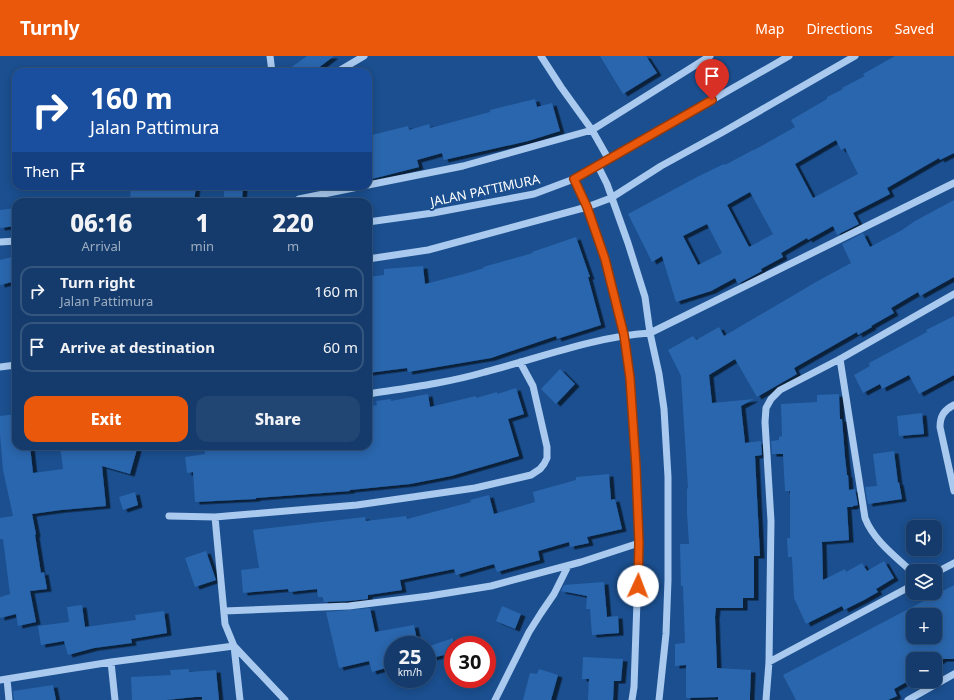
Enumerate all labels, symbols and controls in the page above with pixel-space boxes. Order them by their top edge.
text: Turnly [20,15,80,41]
text: Map [755,19,784,38]
text: Directions [806,19,873,38]
text: Saved [895,19,934,38]
pin [695,59,729,100]
icon: arrive [701,65,723,87]
text: 160 m [90,79,173,117]
icon: right [24,84,76,136]
text: Jalan Pattimura [90,115,219,139]
icon: arrive [67,160,89,182]
text: Then [24,161,59,181]
street label: JALAN PATTIMURA [427,169,542,211]
text: 06:16 [70,206,132,239]
text: 1 [195,206,209,239]
text: 220 [272,206,314,239]
text: Arrival [81,237,121,255]
text: min [191,237,214,255]
text: m [287,237,299,255]
text: Turn right [60,272,135,292]
icon: right [26,280,48,302]
text: 160 m [314,281,358,301]
text: Jalan Pattimura [60,292,153,310]
icon: arrive [26,336,48,358]
text: Arrive at destination [60,337,215,357]
text: 60 m [323,337,358,357]
button: Exit [24,396,188,442]
button: Share [196,396,360,442]
map controls [906,520,942,688]
button: sound [906,520,942,556]
button: layers [906,564,942,600]
position arrow [617,565,659,607]
button: + [906,608,942,644]
speed limit sign: 30 [444,636,496,688]
text: 25 [399,643,421,670]
button: − [906,652,942,688]
text: km/h [398,665,422,679]

